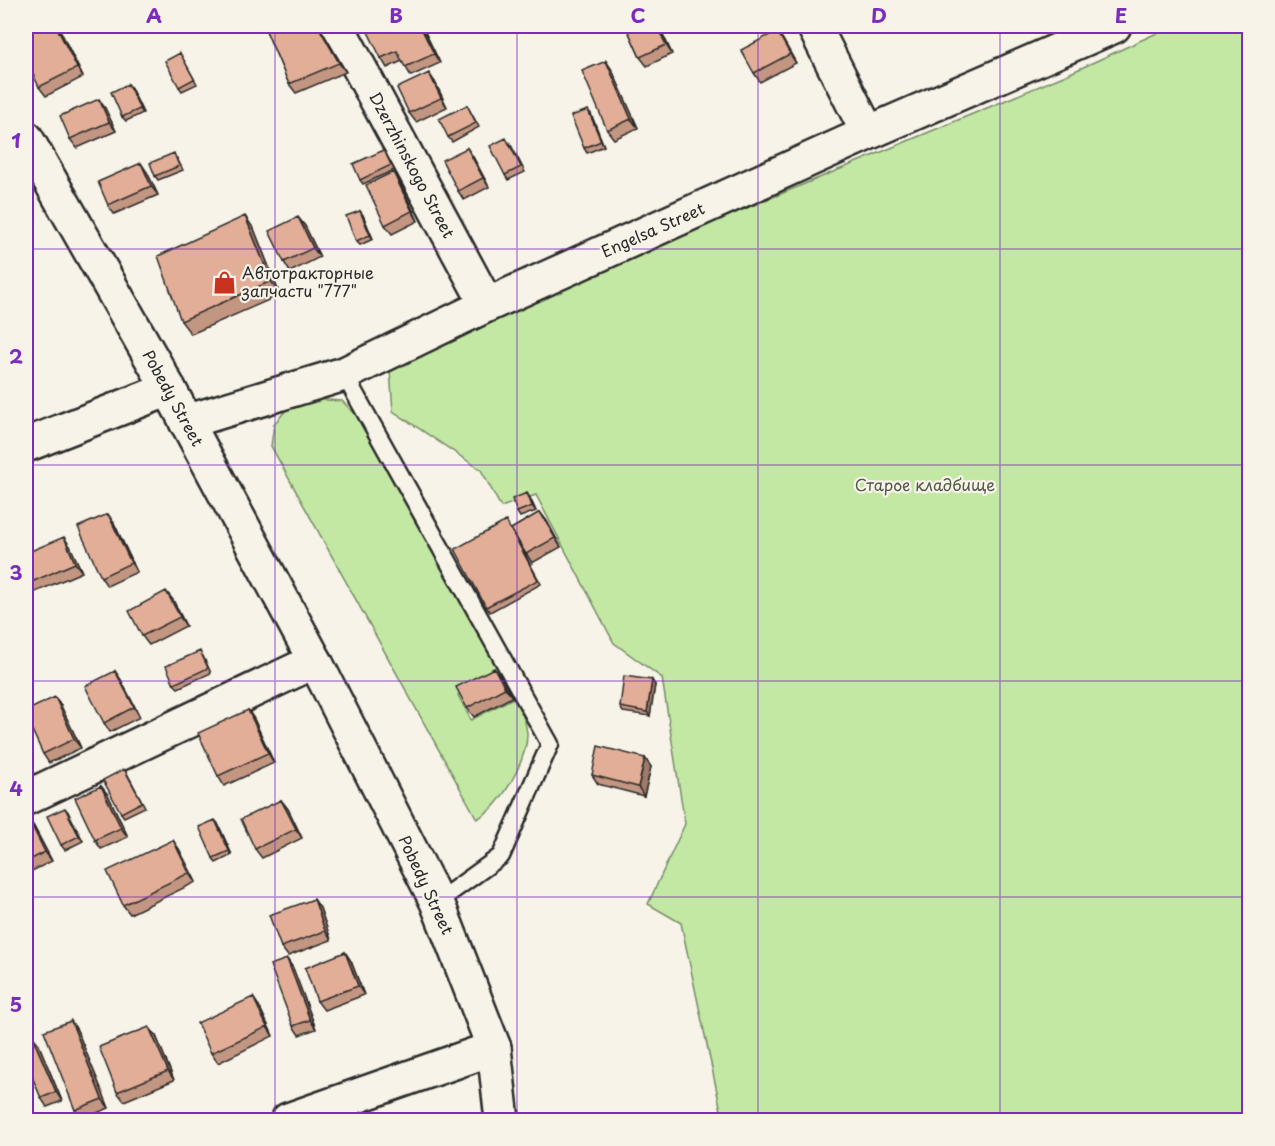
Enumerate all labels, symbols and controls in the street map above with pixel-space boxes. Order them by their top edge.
text: A [146,0,162,30]
text: B [389,0,403,30]
text: C [630,0,646,30]
text: D [871,0,887,30]
text: E [1115,0,1127,30]
street label: Dzerzhinskogo Street [364,87,462,242]
text: 1 [11,125,21,155]
street label: Engelsa Street [597,195,708,263]
place label: Автотракторные запчасти "777" [241,260,374,302]
shop icon: Автотракторные запчасти "777" [211,269,237,295]
text: 2 [9,341,23,371]
street label: Pobedy Street [137,345,210,450]
park label: Старое кладбище [855,472,995,496]
text: 3 [9,557,23,587]
text: 4 [9,773,23,803]
street label: Pobedy Street [393,831,461,938]
text: 5 [10,989,22,1019]

